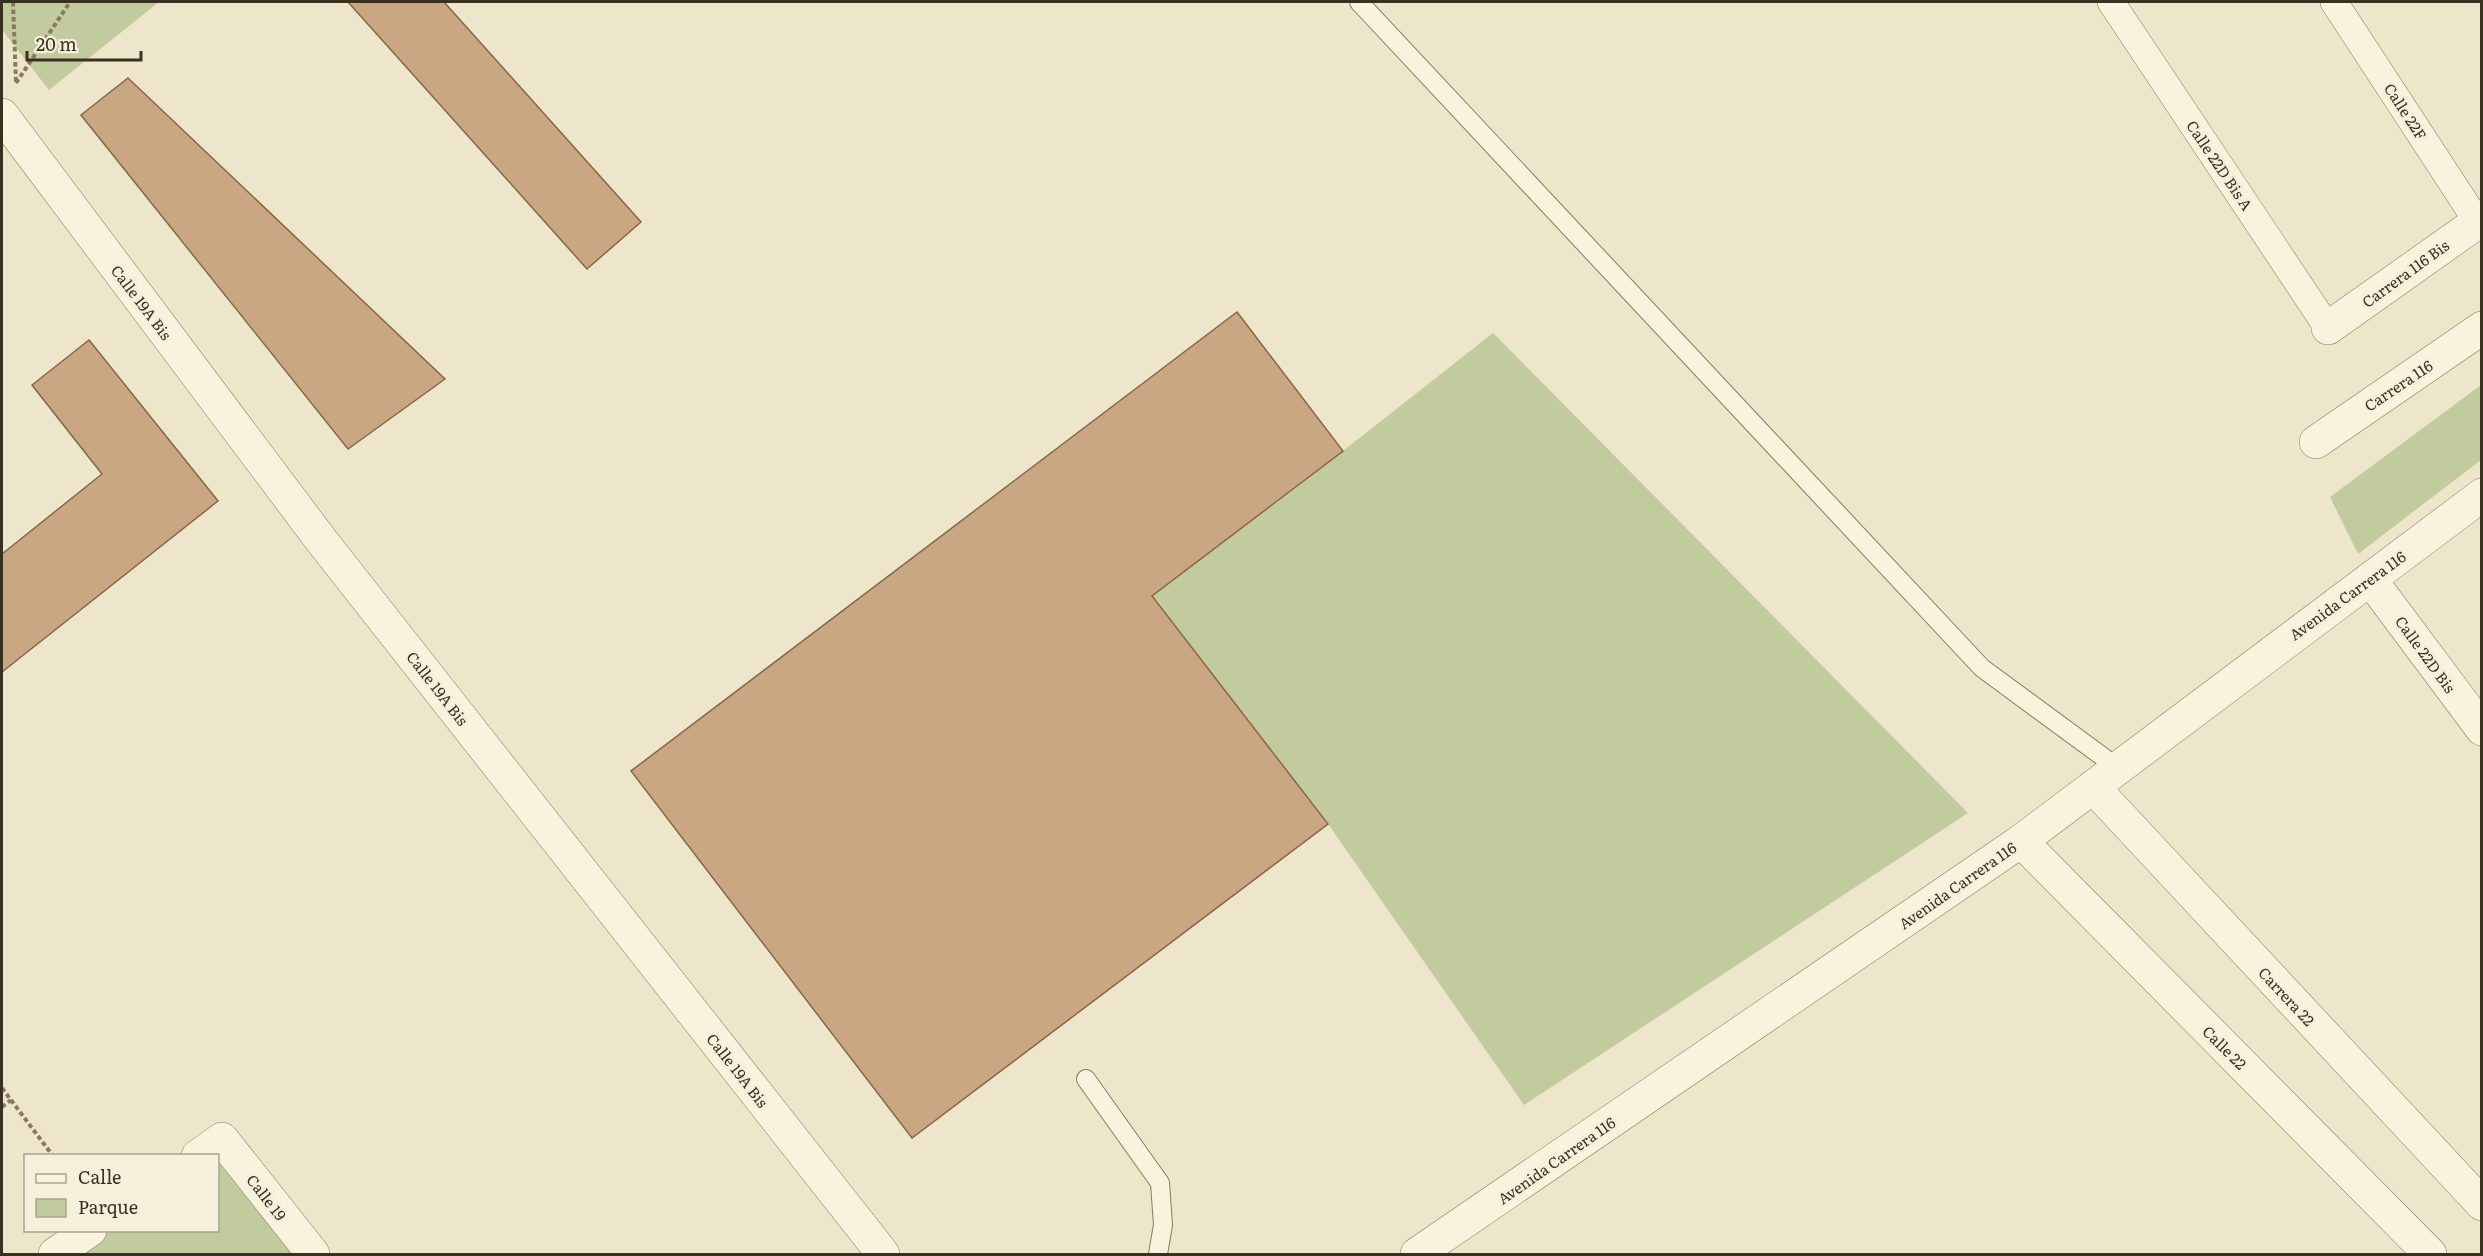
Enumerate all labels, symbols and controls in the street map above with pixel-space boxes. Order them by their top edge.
scale bar [27,24,141,62]
text: 20 m [36,30,77,57]
street label: Calle 22F [2379,78,2433,144]
street label: Calle 22D Bis A [2181,115,2259,215]
street label: Carrera 116 Bis [2357,233,2454,313]
street label: Calle 19A Bis [106,260,178,345]
street label: Carrera 116 [2359,354,2437,416]
street label: Avenida Carrera 116 [2284,545,2410,645]
street label: Calle 22D Bis [2390,611,2462,698]
street label: Calle 19A Bis [402,646,475,730]
street label: Avenida Carrera 116 [1893,836,2021,934]
street label: Carrera 22 [2254,961,2321,1031]
street label: Calle 22 [2198,1020,2253,1075]
street label: Calle 19A Bis [702,1028,775,1112]
street label: Avenida Carrera 116 [1492,1111,1620,1209]
legend [24,1154,219,1232]
text: Calle [78,1163,121,1190]
street label: Calle 19 [242,1169,292,1225]
text: Parque [78,1193,138,1220]

